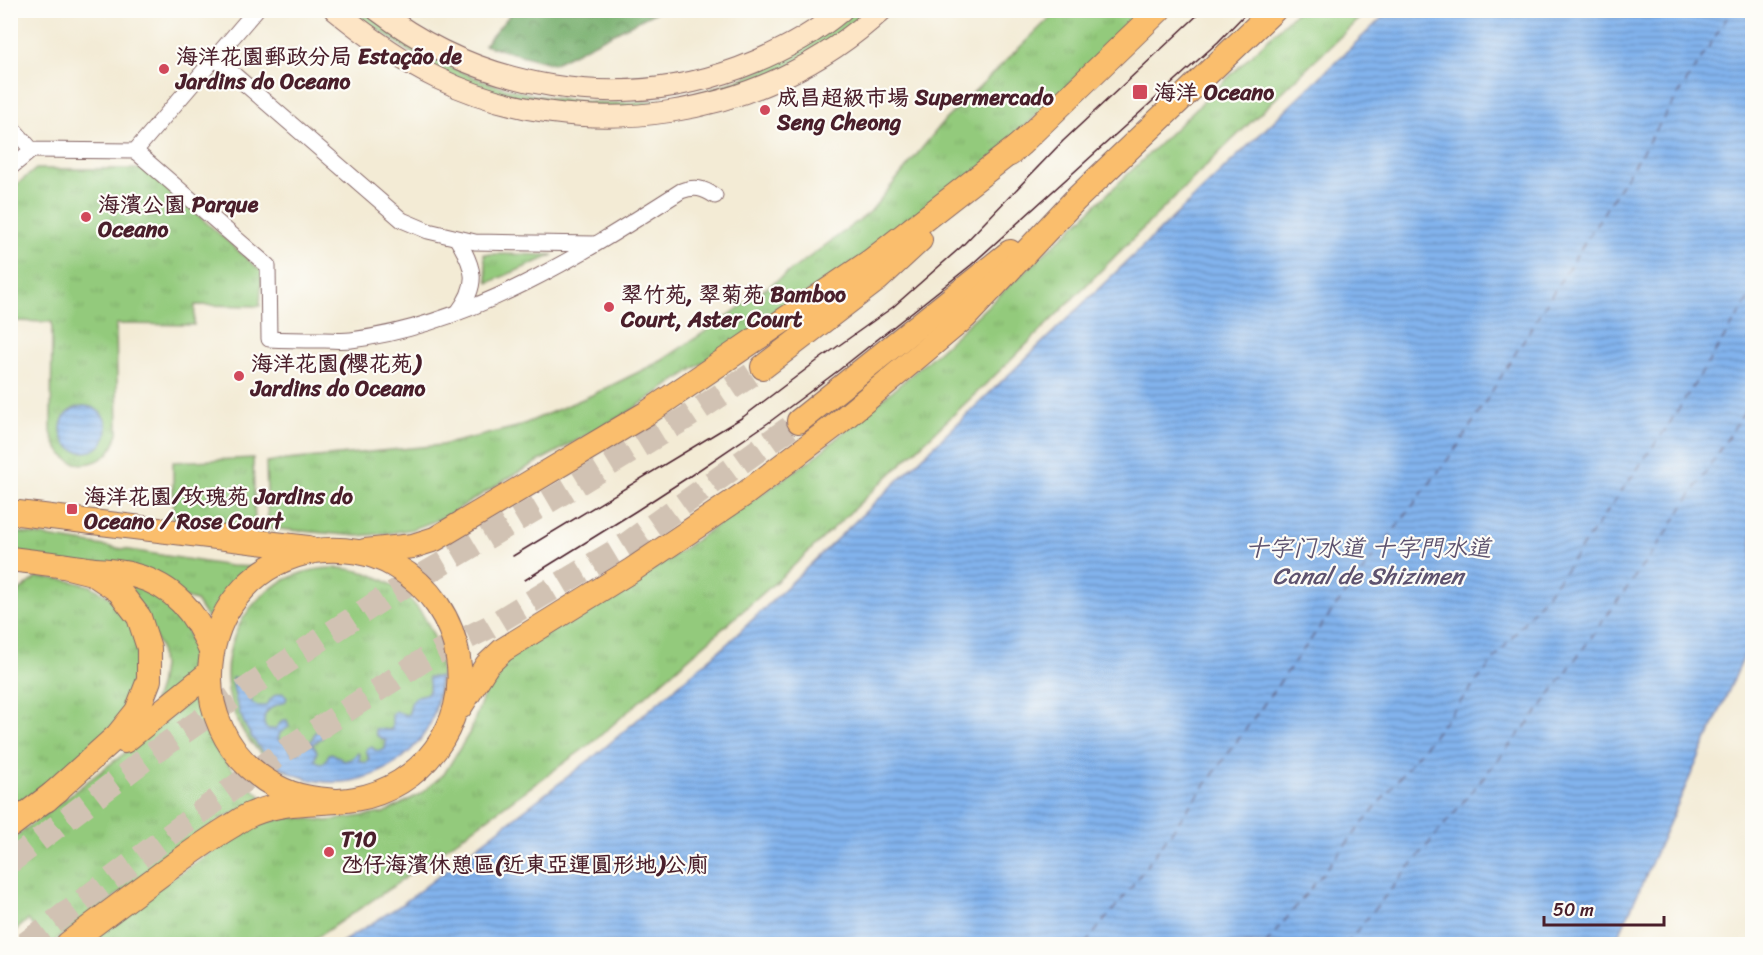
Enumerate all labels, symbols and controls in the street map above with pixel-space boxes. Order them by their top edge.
place label: 海洋花園郵政分局 Estação de Jardins do Oceano [174,37,462,101]
marker: 海洋花園郵政分局 Estação de Jardins do Oceano [157,62,171,76]
place label: 海洋 Oceano [1154,73,1274,112]
place label: 成昌超級市場 Supermercado Seng Cheong [776,78,1054,142]
marker: 海洋 Oceano [1131,83,1149,101]
marker: 成昌超級市場 Supermercado Seng Cheong [758,103,772,117]
place label: 海濱公園 Parque Oceano [98,185,259,249]
marker: 海濱公園 Parque Oceano [79,210,93,224]
place label: 翠竹苑, 翠菊苑 Bamboo Court, Aster Court [620,275,846,339]
marker: 翠竹苑, 翠菊苑 Bamboo Court, Aster Court [602,300,616,314]
place label: 海洋花園(櫻花苑) Jardins do Oceano [249,344,425,408]
marker: 海洋花園(櫻花苑) Jardins do Oceano [232,369,246,383]
place label: 海洋花園/玫瑰苑 Jardins do Oceano / Rose Court [84,477,353,541]
marker: 海洋花園/玫瑰苑 Jardins do Oceano / Rose Court [65,502,79,516]
water label: 十字门水道 十字門水道 Canal de Shizimen [1245,527,1493,597]
place label: T10 氹仔海濱休憩區(近東亞運圓形地)公廁 [341,820,709,884]
marker: T10 氹仔海濱休憩區(近東亞運圓形地)公廁 [322,845,336,859]
scale bar [1544,889,1664,927]
text: 50 m [1553,894,1594,926]

